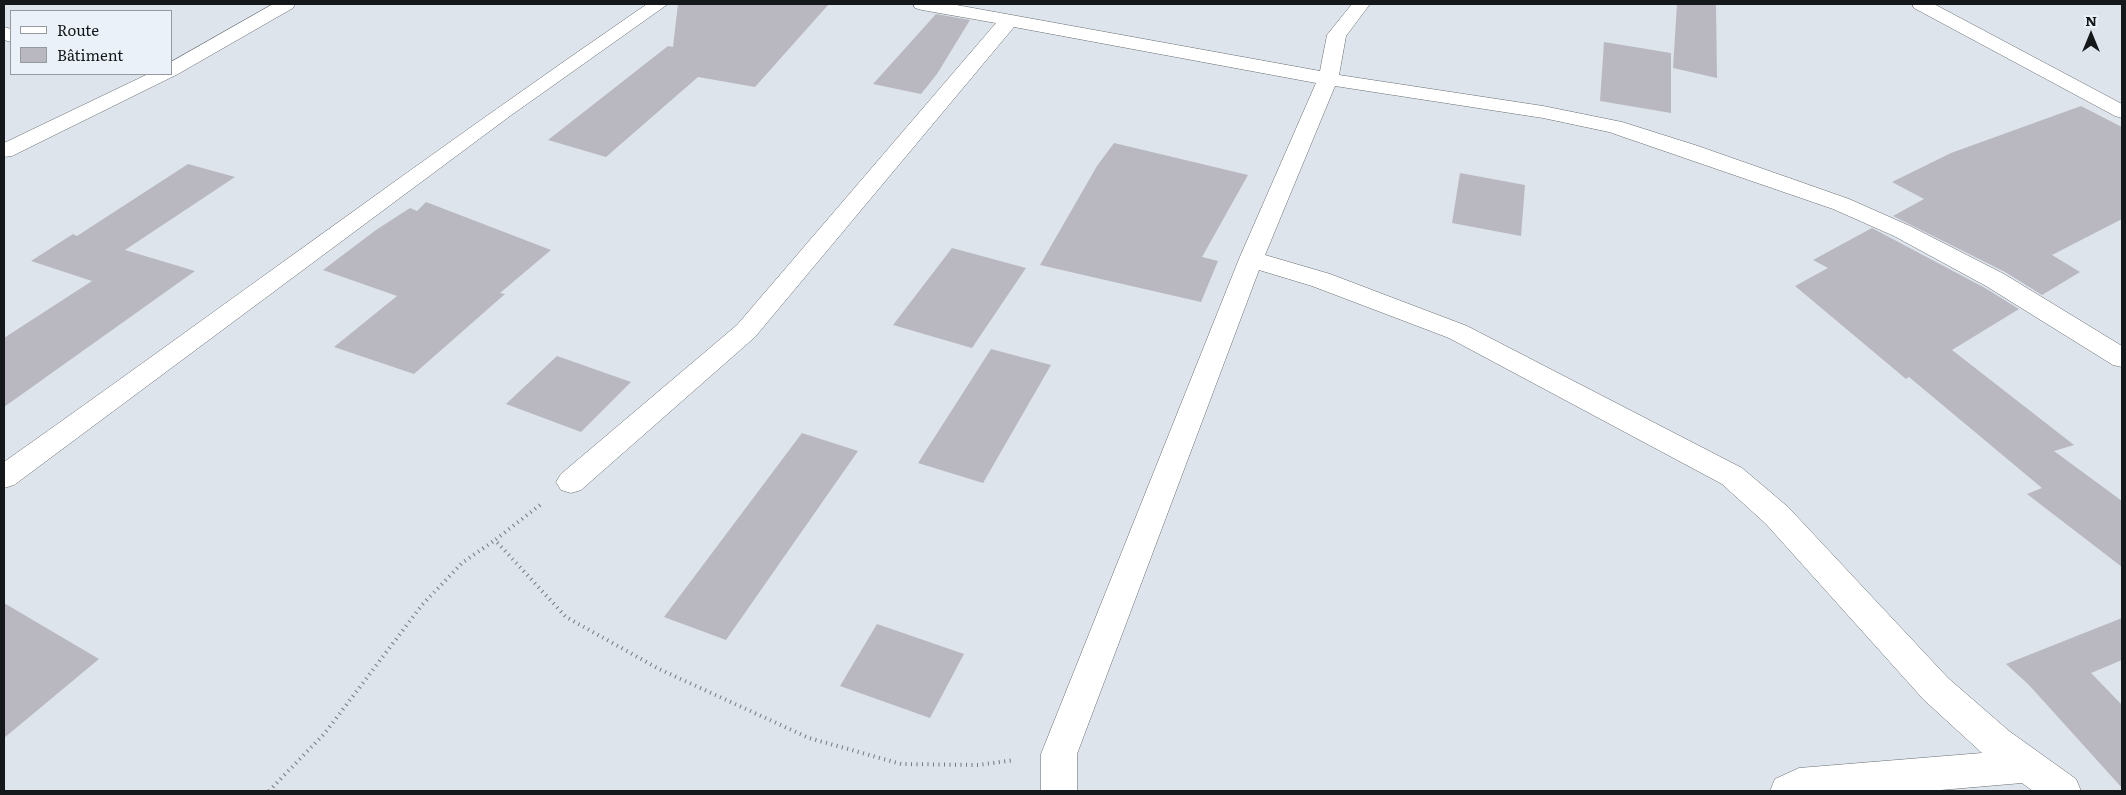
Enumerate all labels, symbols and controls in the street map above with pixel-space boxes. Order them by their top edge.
legend [10,10,172,75]
north arrow [2066,10,2116,60]
text: N [2085,10,2097,30]
text: Route [57,18,99,41]
text: Bâtiment [57,43,123,66]

